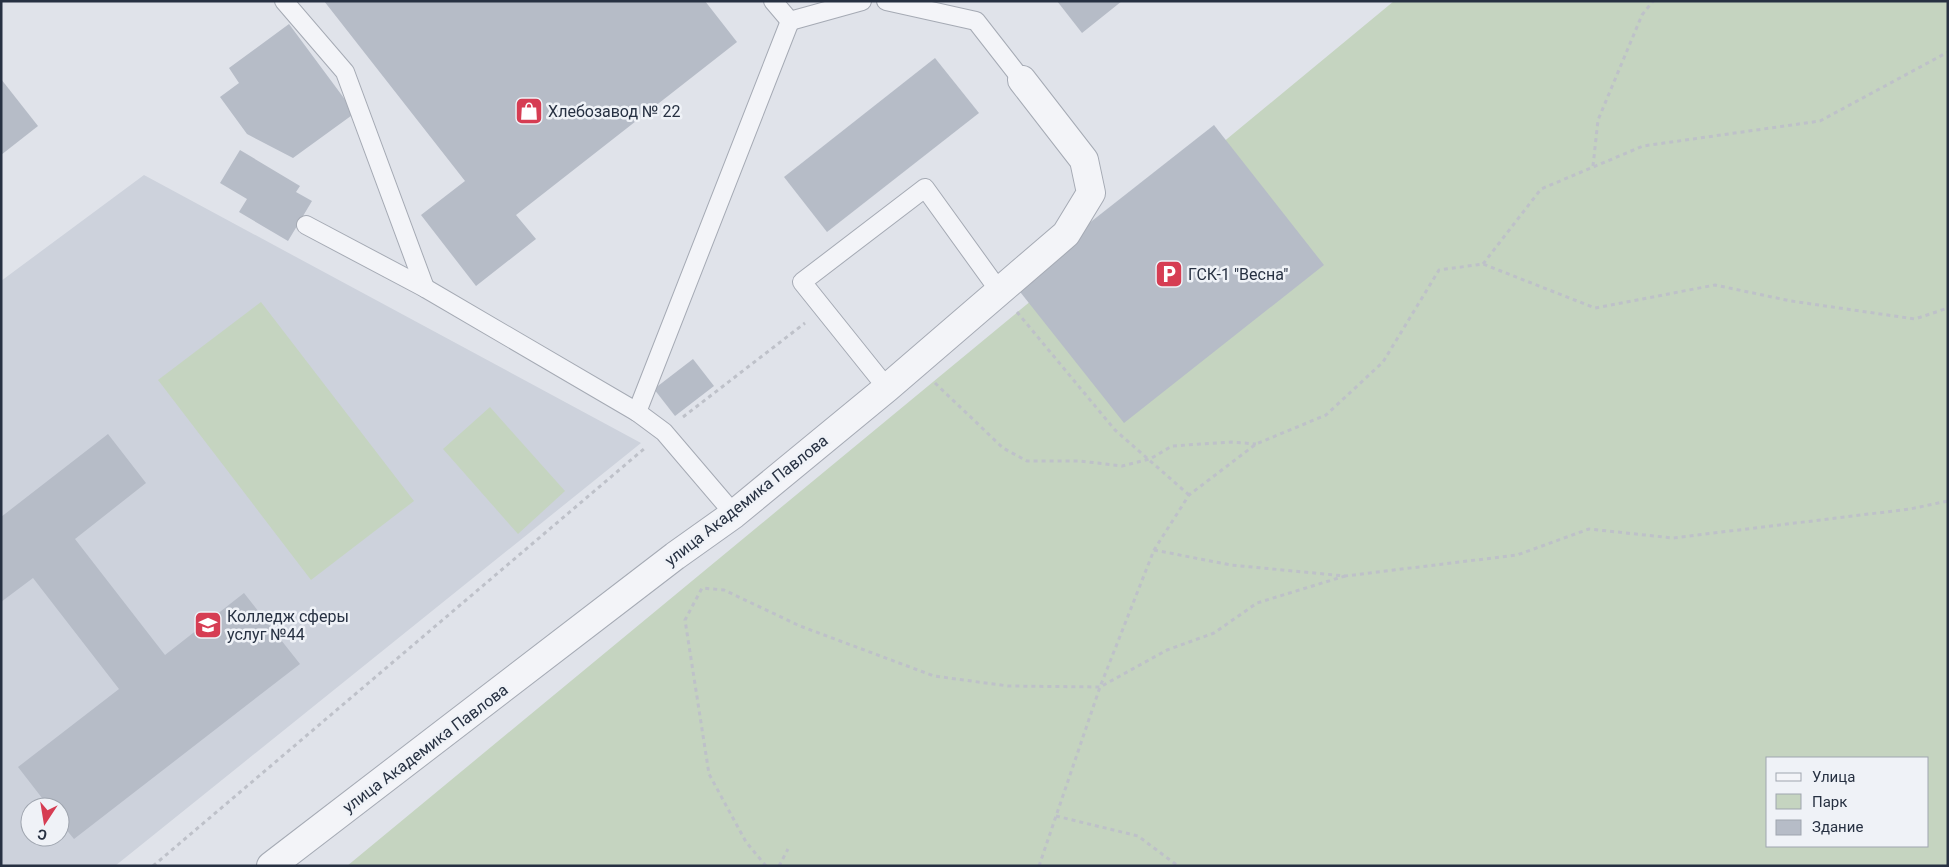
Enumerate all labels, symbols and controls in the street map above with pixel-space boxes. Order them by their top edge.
shop icon: Хлебозавод № 22 [514,96,544,126]
place label: Хлебозавод № 22 [548,102,680,121]
parking icon: ГСК-1 "Весна" [1154,259,1184,289]
place label: ГСК-1 "Весна" [1188,265,1288,284]
street label: улица Академика Павлова [661,431,832,570]
place label: Колледж сферы услуг №44 [227,607,349,644]
school or university icon: Колледж сферы услуг №44 [193,610,223,640]
street label: улица Академика Павлова [339,680,512,817]
legend [1766,757,1929,847]
text: Улица [1812,768,1855,786]
text: Парк [1812,793,1847,811]
north arrow [20,797,70,847]
text: Здание [1812,818,1863,836]
text: С [36,826,48,843]

